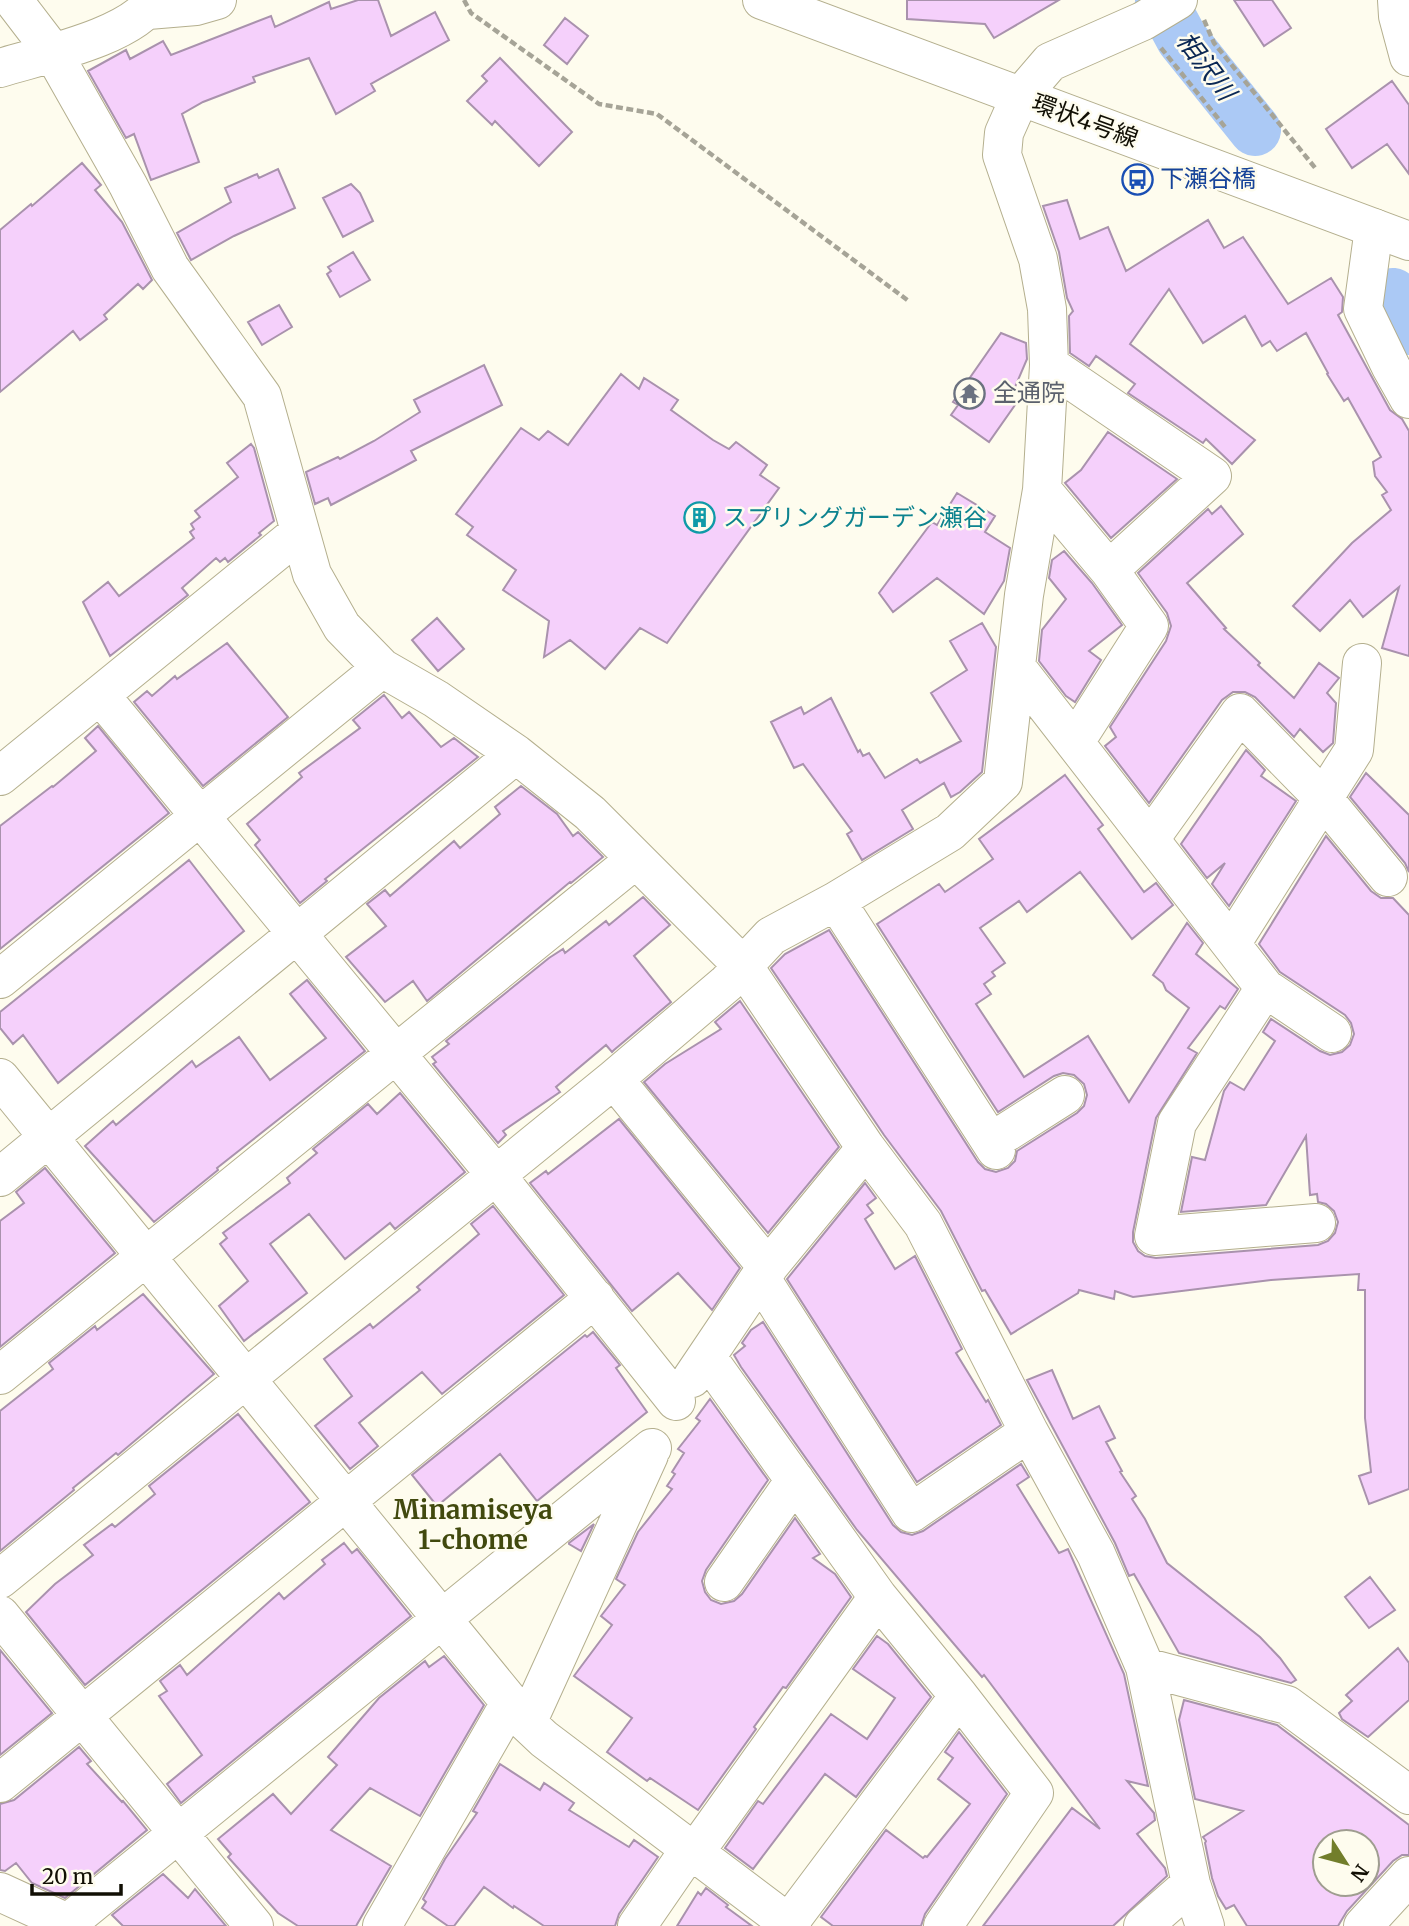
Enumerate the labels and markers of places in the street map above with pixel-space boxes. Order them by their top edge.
bus stop icon: 下瀬谷橋 [1120,162,1154,196]
place label: 下瀬谷橋 [1160,163,1256,194]
temple icon: 全通院 [953,376,987,410]
place label: 全通院 [993,377,1065,408]
building icon: スプリングガーデン瀬谷 [683,501,717,535]
place label: スプリングガーデン瀬谷 [723,502,987,533]

